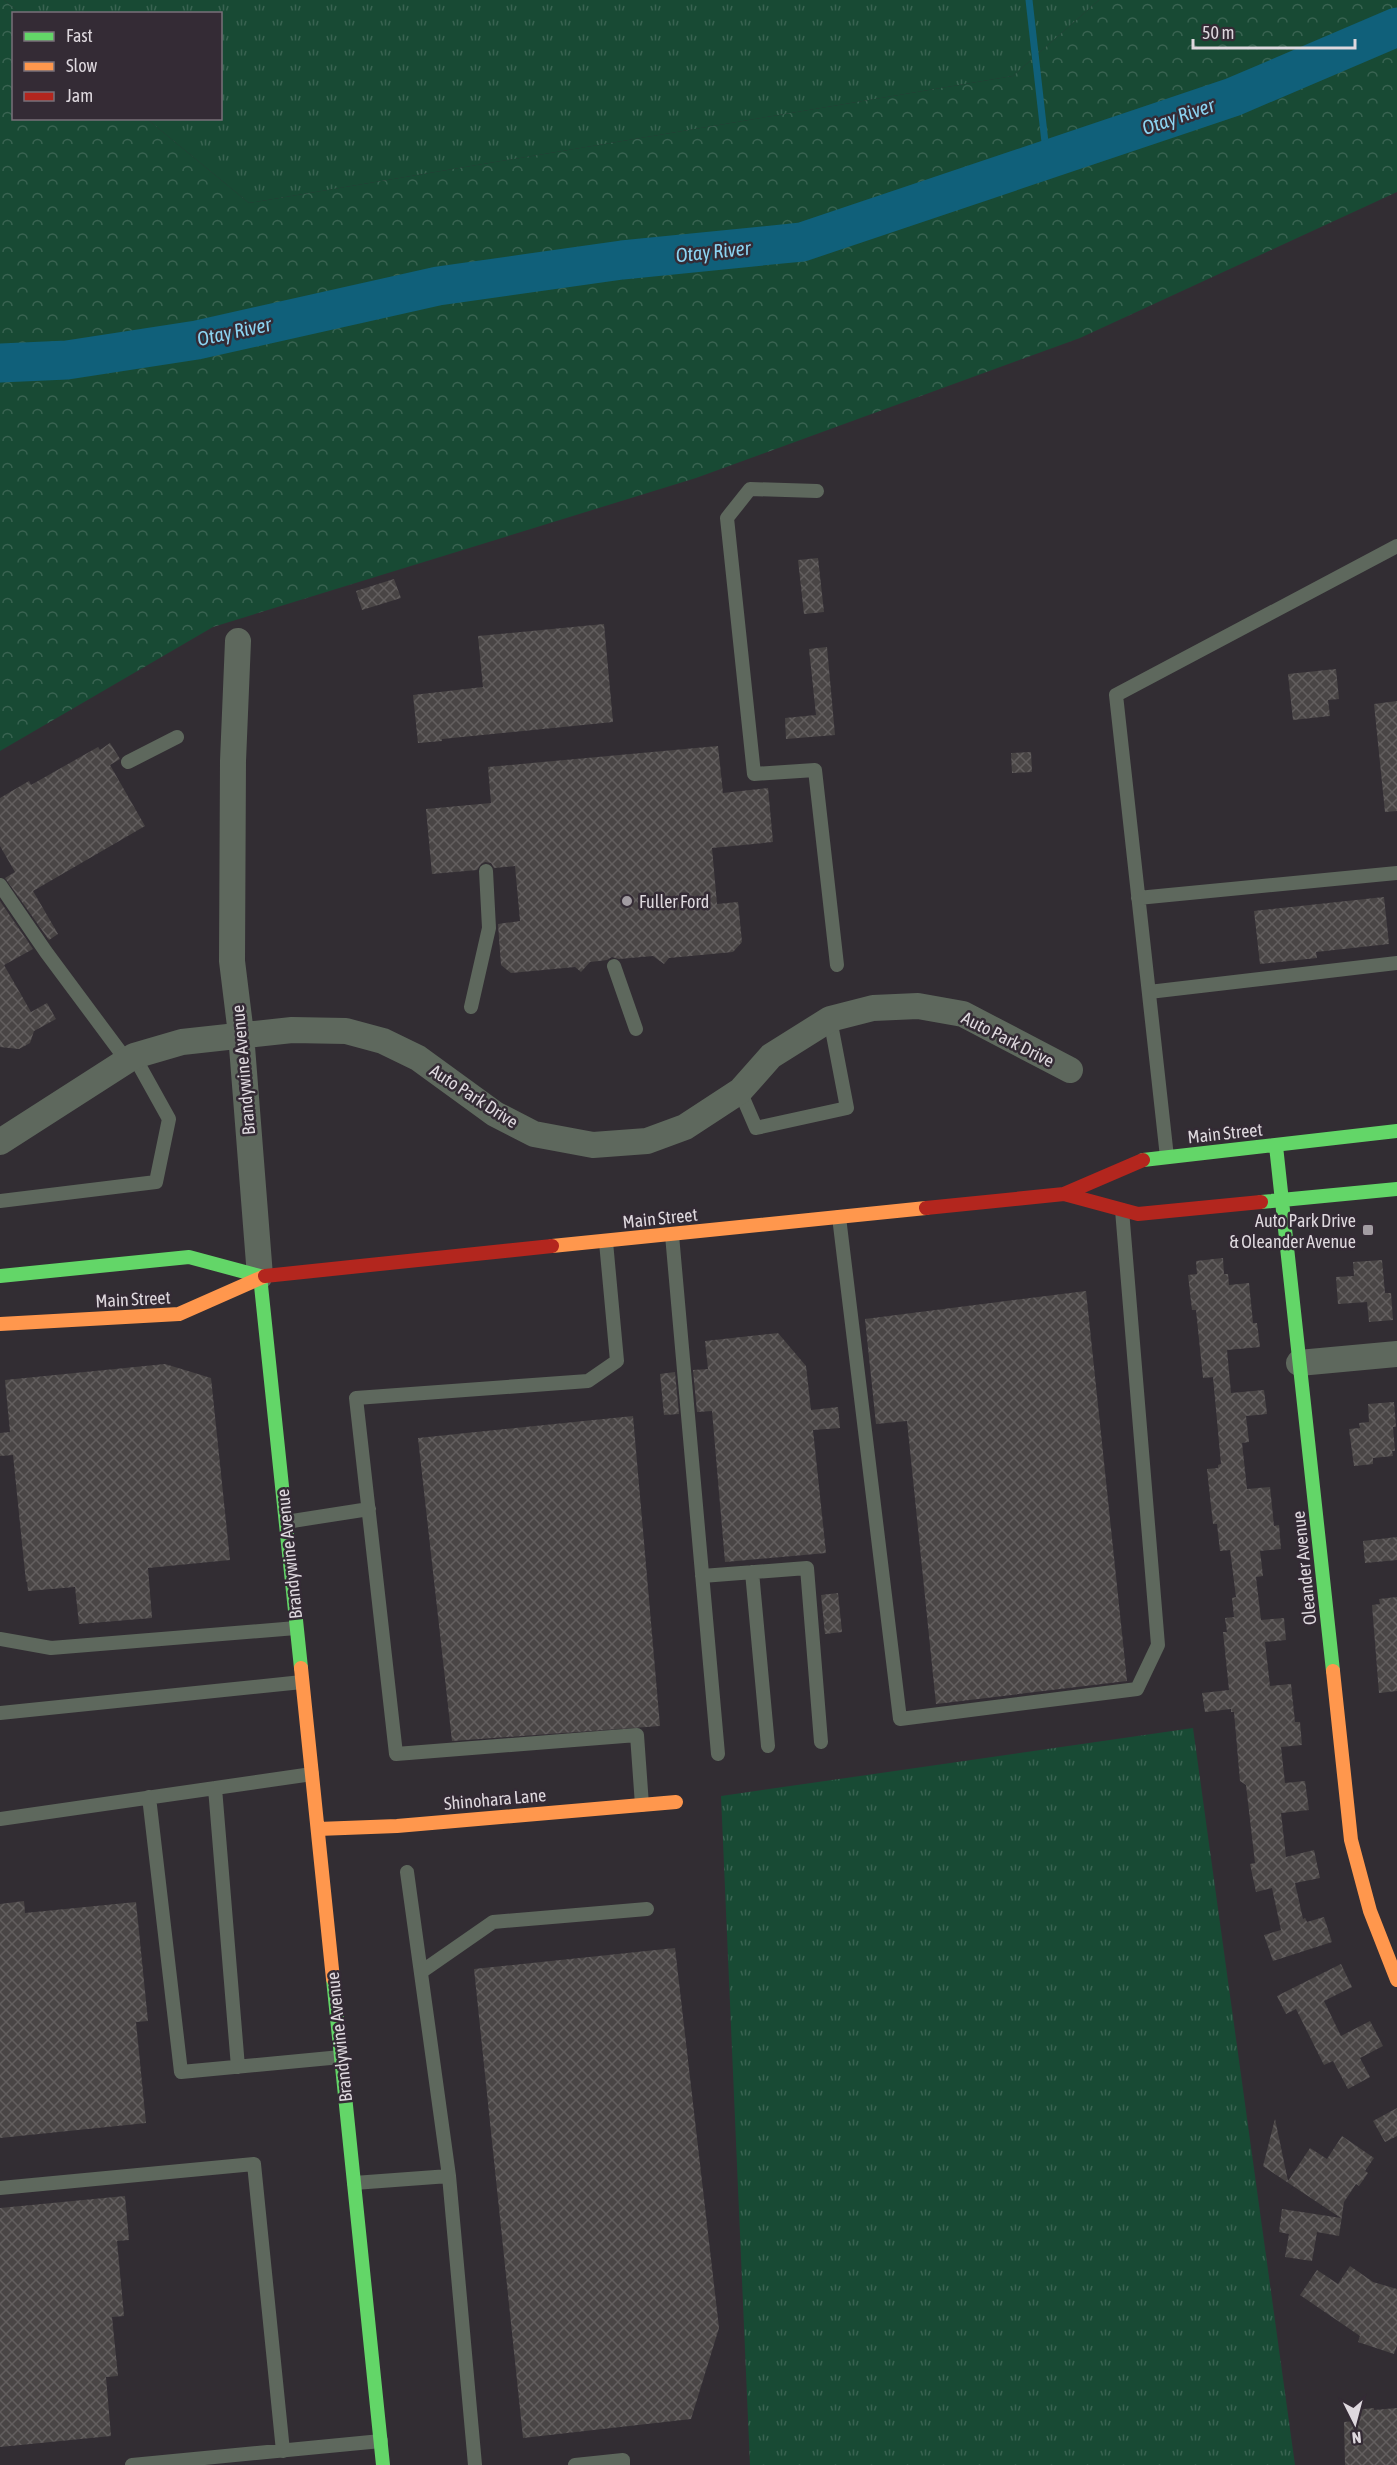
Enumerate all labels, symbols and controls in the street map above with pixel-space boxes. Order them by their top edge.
legend [12,12,222,120]
scale bar [1193,12,1355,50]
text: 50 m [1202,22,1234,43]
text: Fast [66,25,93,46]
text: Slow [66,55,97,76]
text: Jam [66,85,93,106]
water label: Otay River [1139,93,1218,139]
water label: Otay River [674,236,753,266]
water label: Otay River [195,312,274,350]
place label: Fuller Ford [639,891,709,912]
marker: Fuller Ford [620,894,634,908]
street label: Brandywine Avenue [227,1004,259,1136]
street label: Auto Park Drive [958,1007,1058,1071]
street label: Auto Park Drive [426,1060,522,1132]
street label: Main Street [1186,1119,1264,1147]
street label: Main Street [621,1204,699,1232]
place label: Auto Park Drive & Oleander Avenue [1229,1210,1356,1252]
marker: Auto Park Drive & Oleander Avenue [1361,1223,1375,1237]
street label: Main Street [95,1287,171,1311]
street label: Brandywine Avenue [272,1488,306,1620]
street label: Oleander Avenue [1288,1510,1320,1626]
street label: Shinohara Lane [443,1784,547,1814]
street label: Brandywine Avenue [322,1971,356,2103]
north arrow [1325,2393,1385,2453]
text: N [1351,2428,1362,2447]

